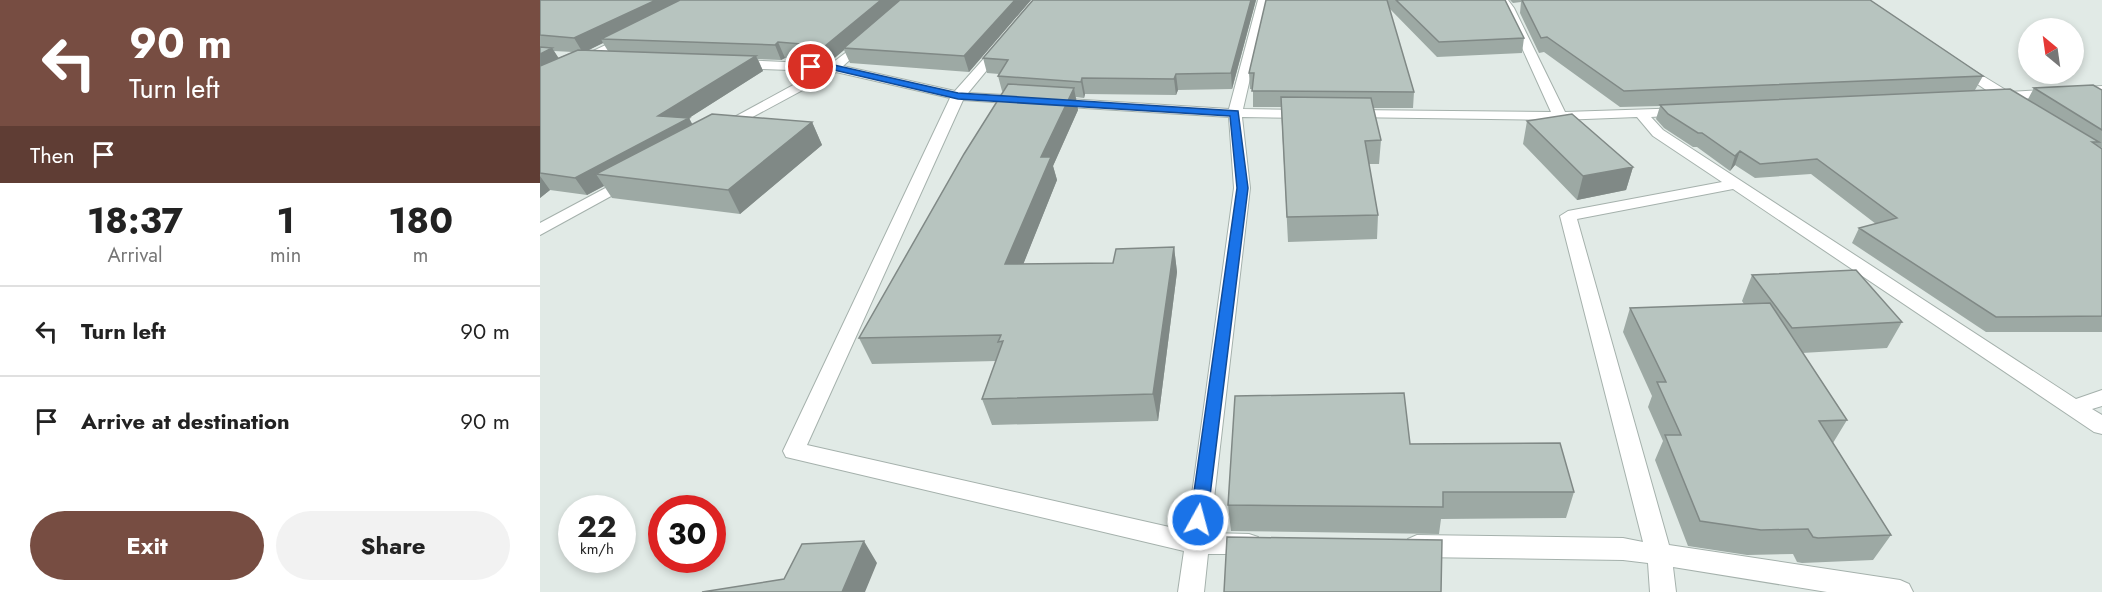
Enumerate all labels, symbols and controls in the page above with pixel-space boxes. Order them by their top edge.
text: 90 m [129,13,232,74]
north arrow [2018,18,2084,84]
map controls [2018,18,2084,84]
icon: left [30,24,108,102]
pin [785,41,836,92]
icon: arrive [794,50,827,83]
text: Turn left [129,69,219,108]
icon: arrive [87,138,120,171]
text: Then [30,139,75,171]
text: 18:37 [87,194,183,246]
text: 1 [276,194,295,246]
text: 180 [388,194,453,246]
text: Arrival [107,241,163,270]
text: min [270,241,301,270]
text: m [413,241,428,270]
icon: left [30,315,63,348]
text: Turn left [81,315,166,347]
text: 90 m [460,315,510,347]
icon: arrive [30,405,63,438]
text: Arrive at destination [81,405,290,437]
text: 90 m [460,405,510,437]
position arrow [1166,488,1230,552]
speed limit sign: 30 [648,495,726,573]
text: 22 [577,505,617,548]
button: Exit [30,511,264,580]
button: Share [276,511,510,580]
text: km/h [580,538,614,560]

